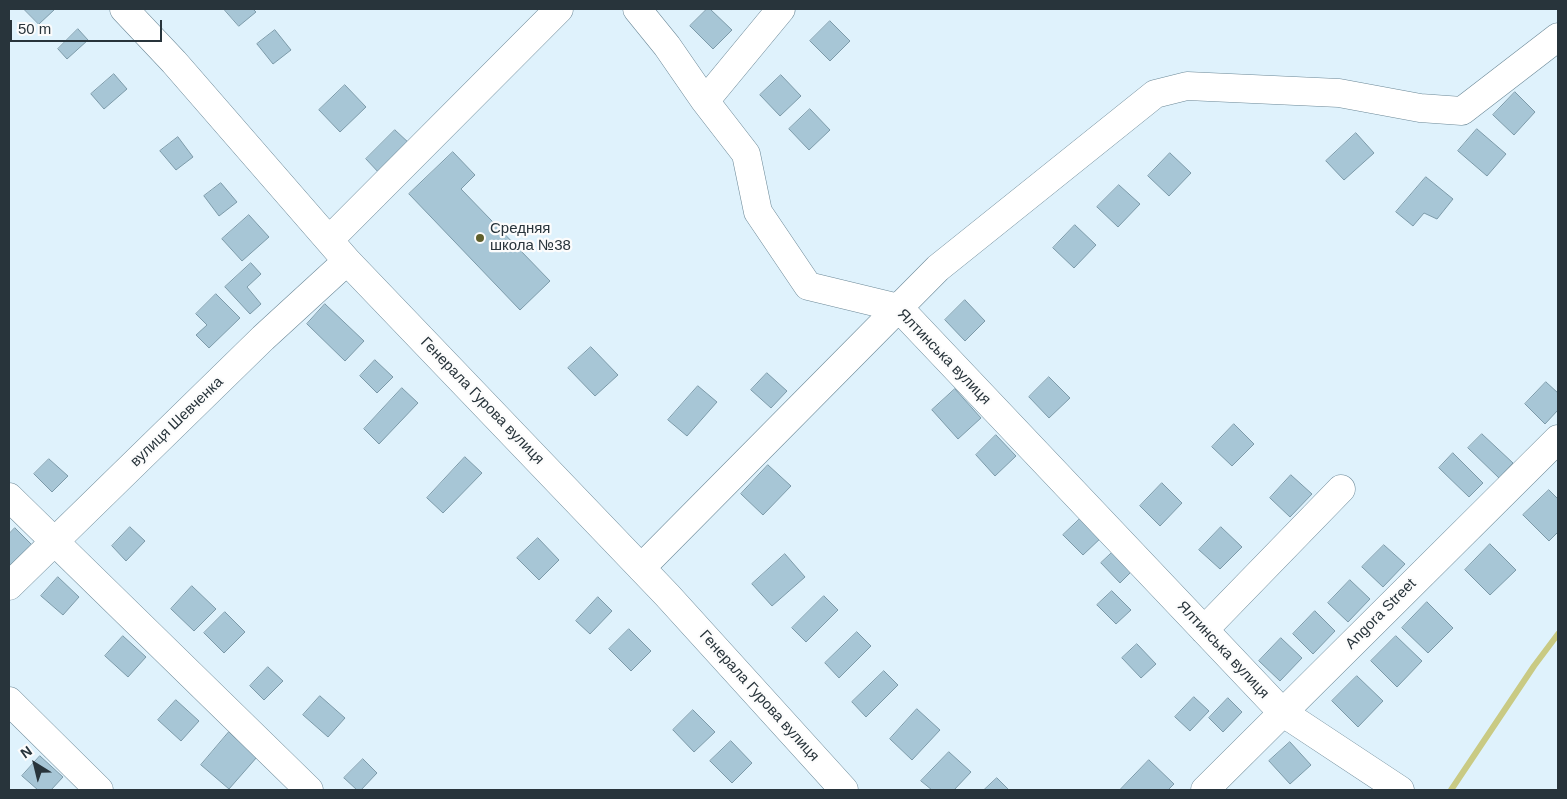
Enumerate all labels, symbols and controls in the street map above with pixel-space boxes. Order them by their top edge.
scale bar [12,10,165,42]
text: 50 m [18,20,51,37]
place label: Средняя школа №38 [490,220,571,255]
marker: Средняя школа №38 [474,232,486,244]
street label: Ялтинська вулиця [894,305,994,409]
street label: Генерала Гурова вулиця [416,334,548,468]
street label: вулиця Шевченка [127,373,227,471]
street label: Angora Street [1342,575,1420,653]
street label: Ялтинська вулиця [1173,598,1273,702]
street label: Генерала Гурова вулиця [695,627,823,765]
north arrow [10,739,60,789]
text: N [17,742,35,761]

